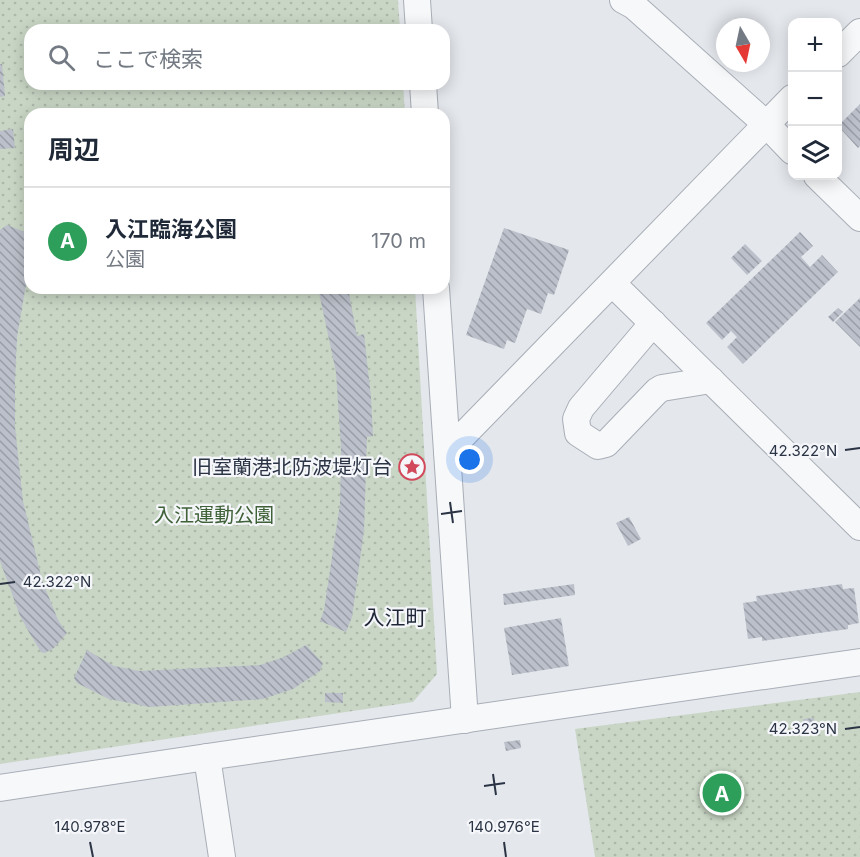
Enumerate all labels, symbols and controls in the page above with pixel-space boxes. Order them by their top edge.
north arrow [716,18,770,72]
map controls [788,18,842,180]
button: + [788,18,842,72]
search box [24,24,450,90]
icon: search [45,41,78,74]
text: ここで検索 [93,46,203,72]
button: − [788,72,842,126]
button: layers [788,126,842,180]
text: 周辺 [48,134,100,165]
text: 入江臨海公園 [105,216,237,242]
text: A [60,229,75,253]
text: 170 m [371,229,426,253]
text: 公園 [105,247,145,271]
text: 42.322°N [769,441,837,460]
your location [455,445,484,474]
place icon: 旧室蘭港北防波堤灯台 [397,452,427,482]
place label: 旧室蘭港北防波堤灯台 [192,455,392,479]
park label: 入江運動公園 [154,503,274,527]
text: 42.322°N [23,572,91,591]
district label: 入江町 [364,605,427,630]
text: 42.323°N [769,719,837,738]
pin: A [702,770,742,816]
text: 140.978°E [54,817,126,836]
text: 140.976°E [468,817,540,836]

